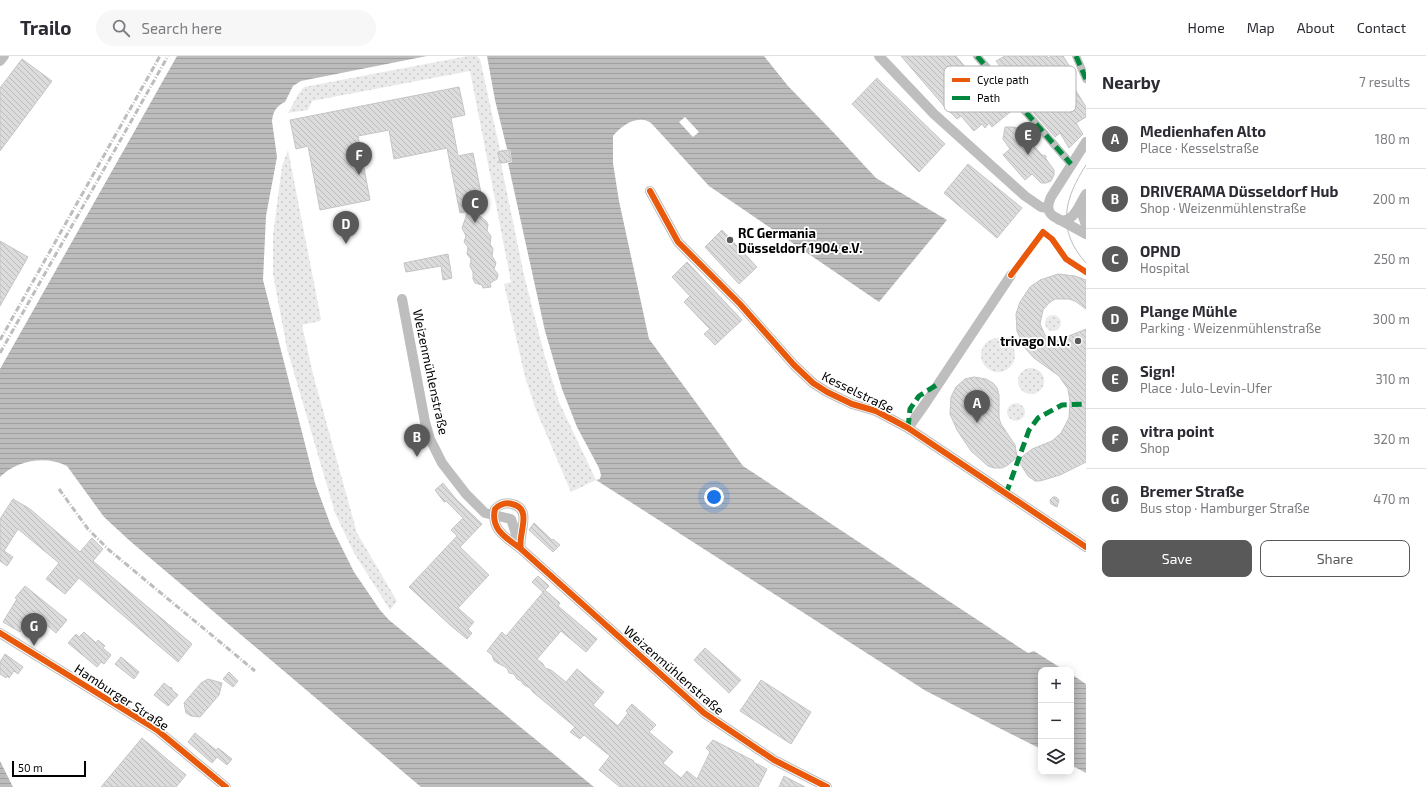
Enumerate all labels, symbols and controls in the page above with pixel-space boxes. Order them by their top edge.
search box [96,10,376,46]
text: Trailo [20,16,72,39]
icon: search [110,17,132,39]
text: Search here [142,19,222,37]
text: Home [1188,19,1225,36]
text: Map [1247,19,1275,36]
text: About [1297,19,1335,36]
text: Contact [1357,19,1406,36]
legend [944,66,1076,112]
text: Nearby [1102,72,1160,92]
text: Cycle path [977,73,1029,86]
text: 7 results [1359,74,1410,90]
text: Path [977,91,1000,104]
pin: E [1015,122,1041,155]
text: Medienhafen Alto [1140,122,1266,140]
text: A [1111,131,1119,147]
text: 180 m [1375,131,1410,147]
text: Place · Kesselstraße [1140,140,1259,156]
pin: F [346,142,372,175]
text: DRIVERAMA Düsseldorf Hub [1140,182,1338,200]
pin: C [462,190,488,223]
text: B [1111,191,1119,207]
text: 200 m [1373,191,1410,207]
text: Shop · Weizenmühlenstraße [1140,200,1306,216]
pin: D [333,211,359,244]
place label: RC Germania Düsseldorf 1904 e.V. [738,225,862,256]
marker: RC Germania Düsseldorf 1904 e.V. [725,235,735,245]
text: OPND [1140,242,1181,260]
text: C [1111,251,1119,267]
text: 250 m [1374,251,1410,267]
text: Hospital [1140,260,1189,276]
text: Plange Mühle [1140,302,1237,320]
street label: Weizenmühlenstraße [410,308,452,436]
text: D [1111,311,1119,327]
text: 300 m [1373,311,1410,327]
text: Parking · Weizenmühlenstraße [1140,320,1321,336]
place label: trivago N.V. [1000,333,1070,349]
marker: trivago N.V. [1073,336,1083,346]
text: Sign! [1140,362,1175,380]
street label: Kesselstraße [819,368,897,416]
text: E [1111,371,1119,387]
text: 310 m [1375,371,1410,387]
text: Place · Julo-Levin-Ufer [1140,380,1272,396]
pin: A [964,390,990,423]
text: vitra point [1140,422,1214,440]
pin: B [404,424,430,457]
text: F [1111,431,1119,447]
text: 320 m [1373,431,1410,447]
text: Shop [1140,440,1170,456]
text: Bremer Straße [1140,482,1244,500]
your location [704,487,724,507]
text: G [1111,491,1119,507]
text: 470 m [1373,491,1410,507]
text: Bus stop · Hamburger Straße [1140,500,1310,516]
button: Save [1102,540,1252,577]
button: Share [1260,540,1410,577]
pin: G [21,613,47,646]
street label: Weizenmühlenstraße [621,622,728,718]
street label: Hamburger Straße [72,660,172,734]
map controls [1038,667,1074,775]
button: + [1038,667,1074,703]
button: − [1038,703,1074,739]
button: layers [1038,739,1074,775]
scale bar [12,759,86,778]
text: 50 m [18,761,43,774]

